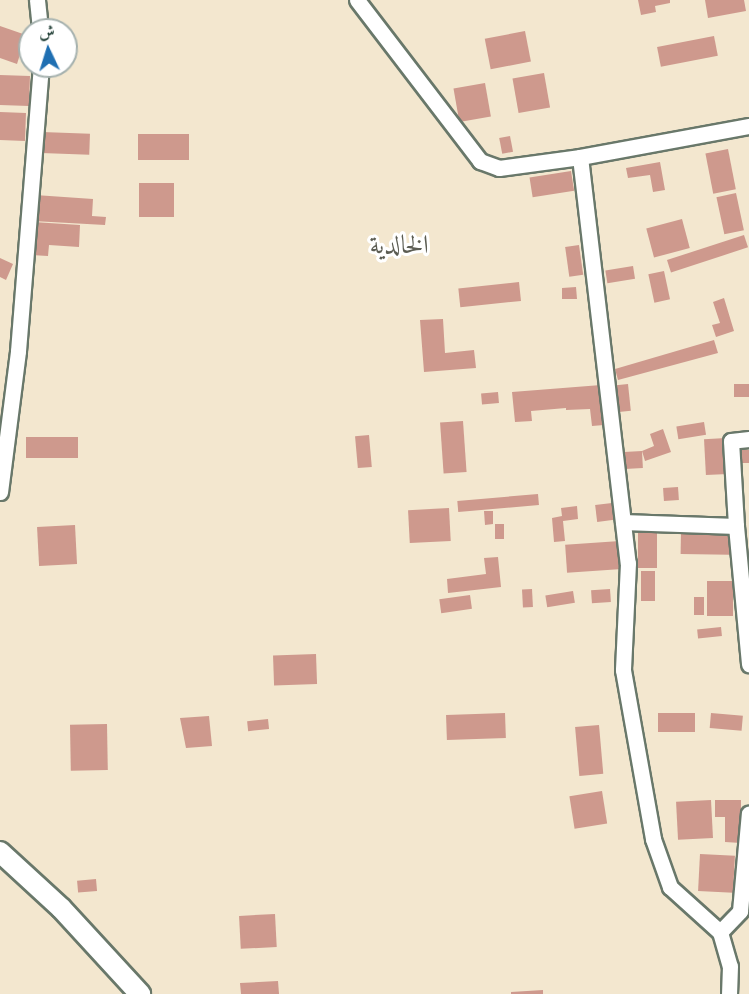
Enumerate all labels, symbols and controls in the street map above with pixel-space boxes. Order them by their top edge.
north arrow [18,18,78,78]
text: ش [38,21,56,44]
district label: الخالدية [369,229,429,261]

